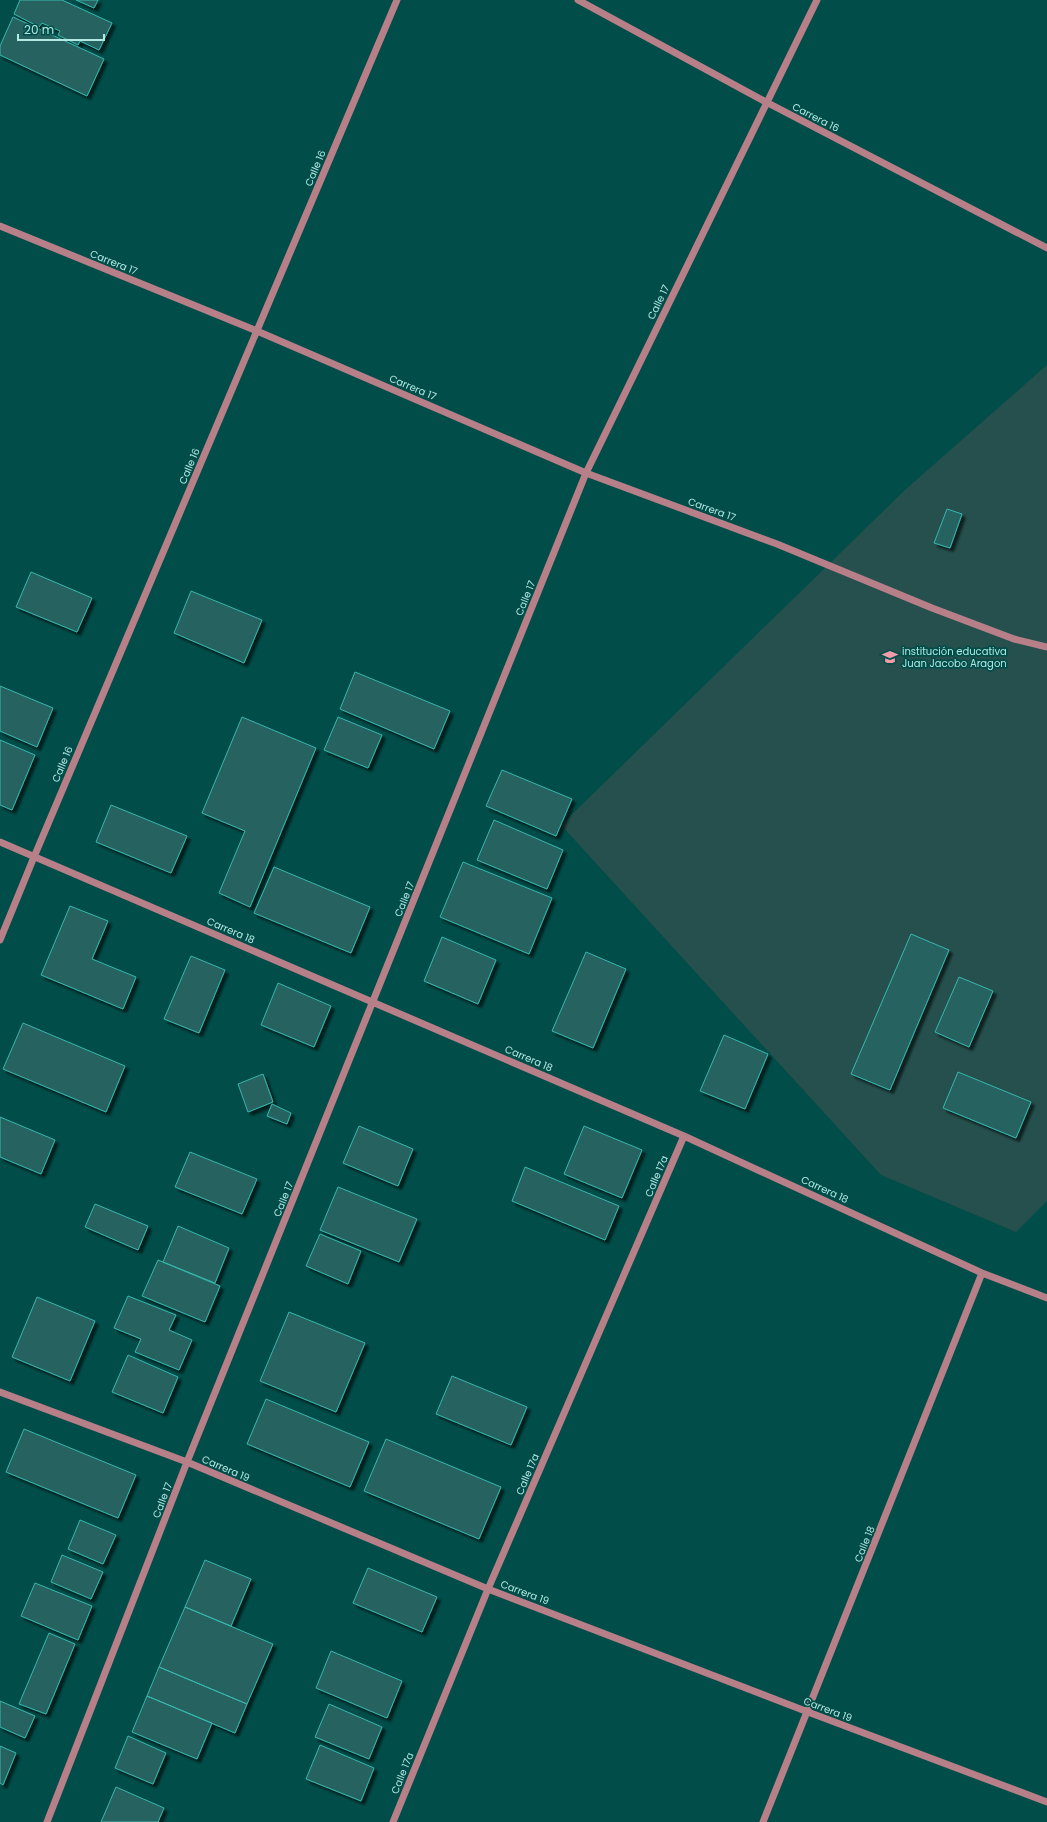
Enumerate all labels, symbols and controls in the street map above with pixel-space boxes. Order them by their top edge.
scale bar [18,16,104,42]
text: 20 m [24,21,54,38]
street label: Carrera 16 [790,99,842,136]
street label: Calle 16 [301,148,330,189]
street label: Carrera 17 [88,246,140,279]
street label: Calle 17 [644,282,674,322]
street label: Carrera 17 [387,371,439,404]
street label: Calle 16 [175,446,204,487]
street label: Carrera 17 [686,494,738,525]
street label: Calle 17 [512,578,540,618]
place label: institución educativa Juan Jacobo Aragon [902,644,1007,671]
school or university icon: institución educativa Juan Jacobo Aragon [881,648,899,666]
street label: Calle 16 [48,744,77,785]
street label: Calle 17 [391,879,419,919]
street label: Carrera 18 [204,914,257,947]
street label: Carrera 18 [502,1042,555,1075]
street label: Calle 17a [641,1153,672,1199]
street label: Carrera 18 [799,1172,851,1207]
street label: Calle 17 [270,1179,298,1219]
street label: Calle 17a [512,1451,543,1497]
street label: Carrera 19 [199,1452,252,1485]
street label: Calle 17 [149,1480,176,1520]
street label: Calle 18 [850,1524,878,1565]
street label: Carrera 19 [498,1576,551,1609]
street label: Carrera 19 [801,1693,854,1726]
street label: Calle 17a [387,1750,418,1796]

